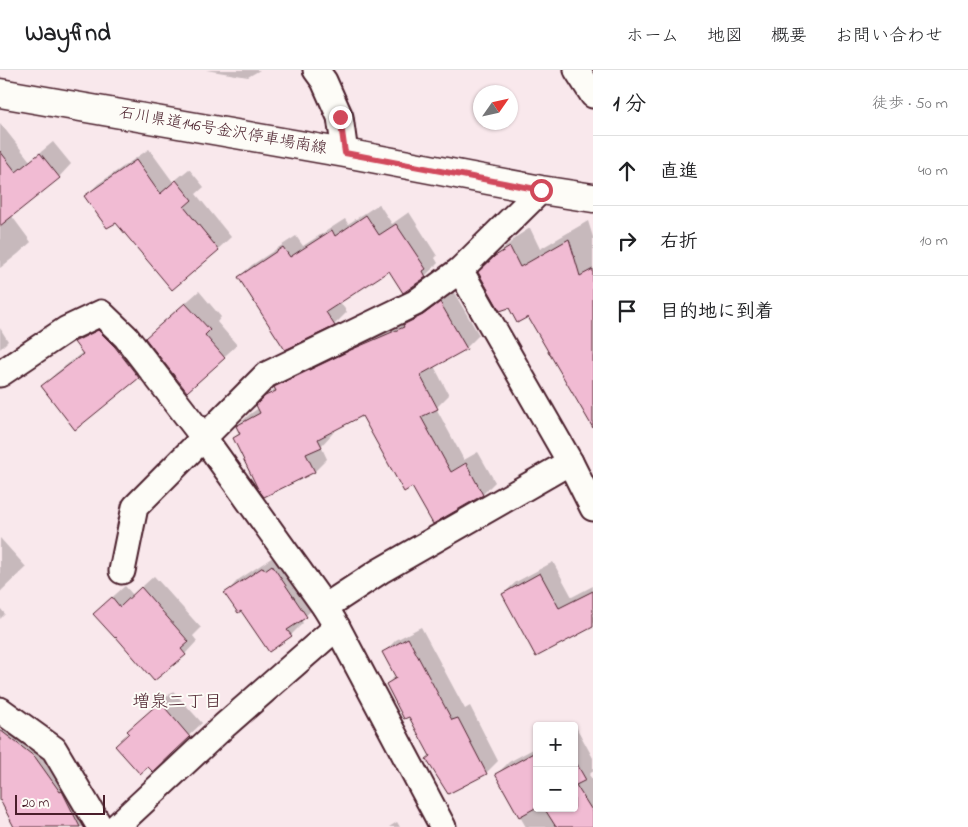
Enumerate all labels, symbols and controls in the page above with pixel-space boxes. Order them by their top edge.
text: Wayfind [25,17,111,52]
text: ホーム [626,24,679,50]
text: 地図 [707,24,743,50]
text: 概要 [771,24,807,50]
text: お問い合わせ [835,24,943,50]
north arrow [473,85,518,130]
text: 1 分 [613,90,646,120]
text: 徒歩 · 50 m [872,92,948,116]
street label: 石川県道146号金沢停車場南線 [117,101,329,161]
route end [329,106,352,129]
icon: ahead [613,157,641,185]
text: 直進 [660,159,698,186]
text: 40 m [918,159,948,183]
route start [530,179,553,202]
icon: right [613,227,641,255]
text: 右折 [660,229,698,256]
text: 10 m [920,229,948,253]
icon: arrive [613,297,641,325]
text: 目的地に到着 [660,299,774,326]
district label: 増泉二丁目 [132,690,222,716]
map controls [533,722,578,812]
button: + [533,722,578,767]
button: − [533,767,578,812]
scale bar [15,792,105,815]
text: 20 m [22,793,49,814]

